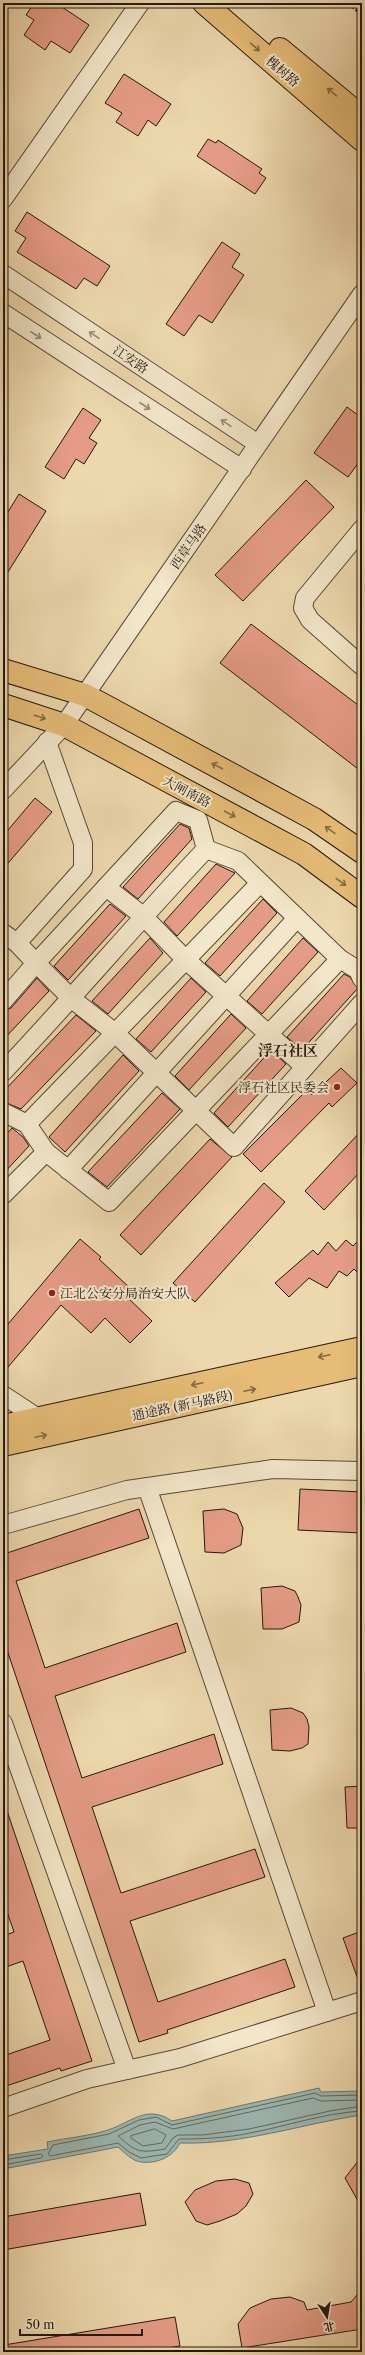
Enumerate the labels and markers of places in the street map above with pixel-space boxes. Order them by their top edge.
place label: 浮石社区民委会 [238,1079,329,1095]
marker: 浮石社区民委会 [332,1082,342,1092]
place label: 江北公安分局治安大队 [60,1285,190,1301]
marker: 江北公安分局治安大队 [47,1288,57,1298]

